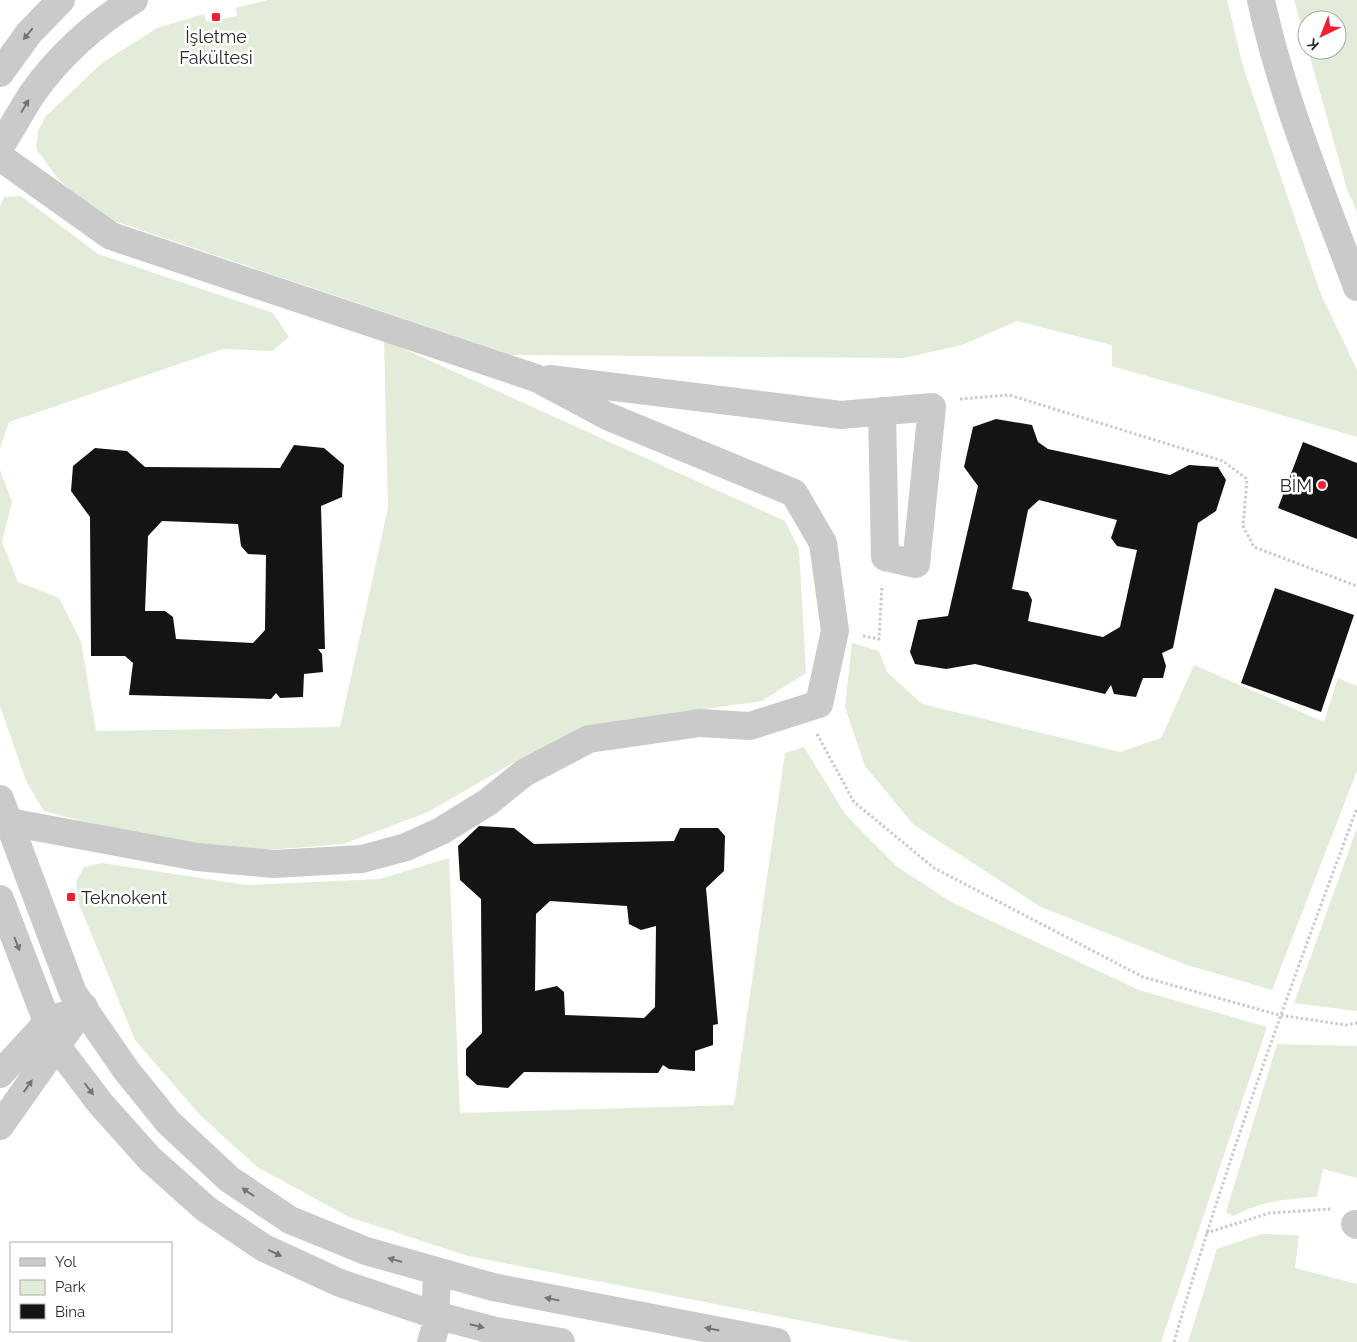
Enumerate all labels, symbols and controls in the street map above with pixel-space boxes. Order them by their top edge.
north arrow [1297,10,1347,60]
marker: İşletme Fakültesi [210,11,222,23]
place label: İşletme Fakültesi [179,26,253,68]
one-way arrow [22,28,34,40]
text: K [1304,35,1322,54]
one-way arrow [21,99,30,112]
place label: BİM [1280,475,1312,496]
marker: BİM [1316,479,1328,491]
place label: Teknokent [81,887,167,908]
marker: Teknokent [65,891,77,903]
one-way arrow [14,937,21,952]
one-way arrow [23,1079,33,1092]
one-way arrow [84,1082,94,1096]
one-way arrow [241,1187,255,1197]
legend [10,1242,172,1332]
one-way arrow [268,1249,282,1257]
text: Yol [55,1253,77,1271]
one-way arrow [387,1255,402,1263]
text: Park [55,1278,86,1296]
one-way arrow [544,1294,560,1302]
text: Bina [55,1303,85,1321]
one-way arrow [469,1322,484,1330]
one-way arrow [704,1325,720,1333]

